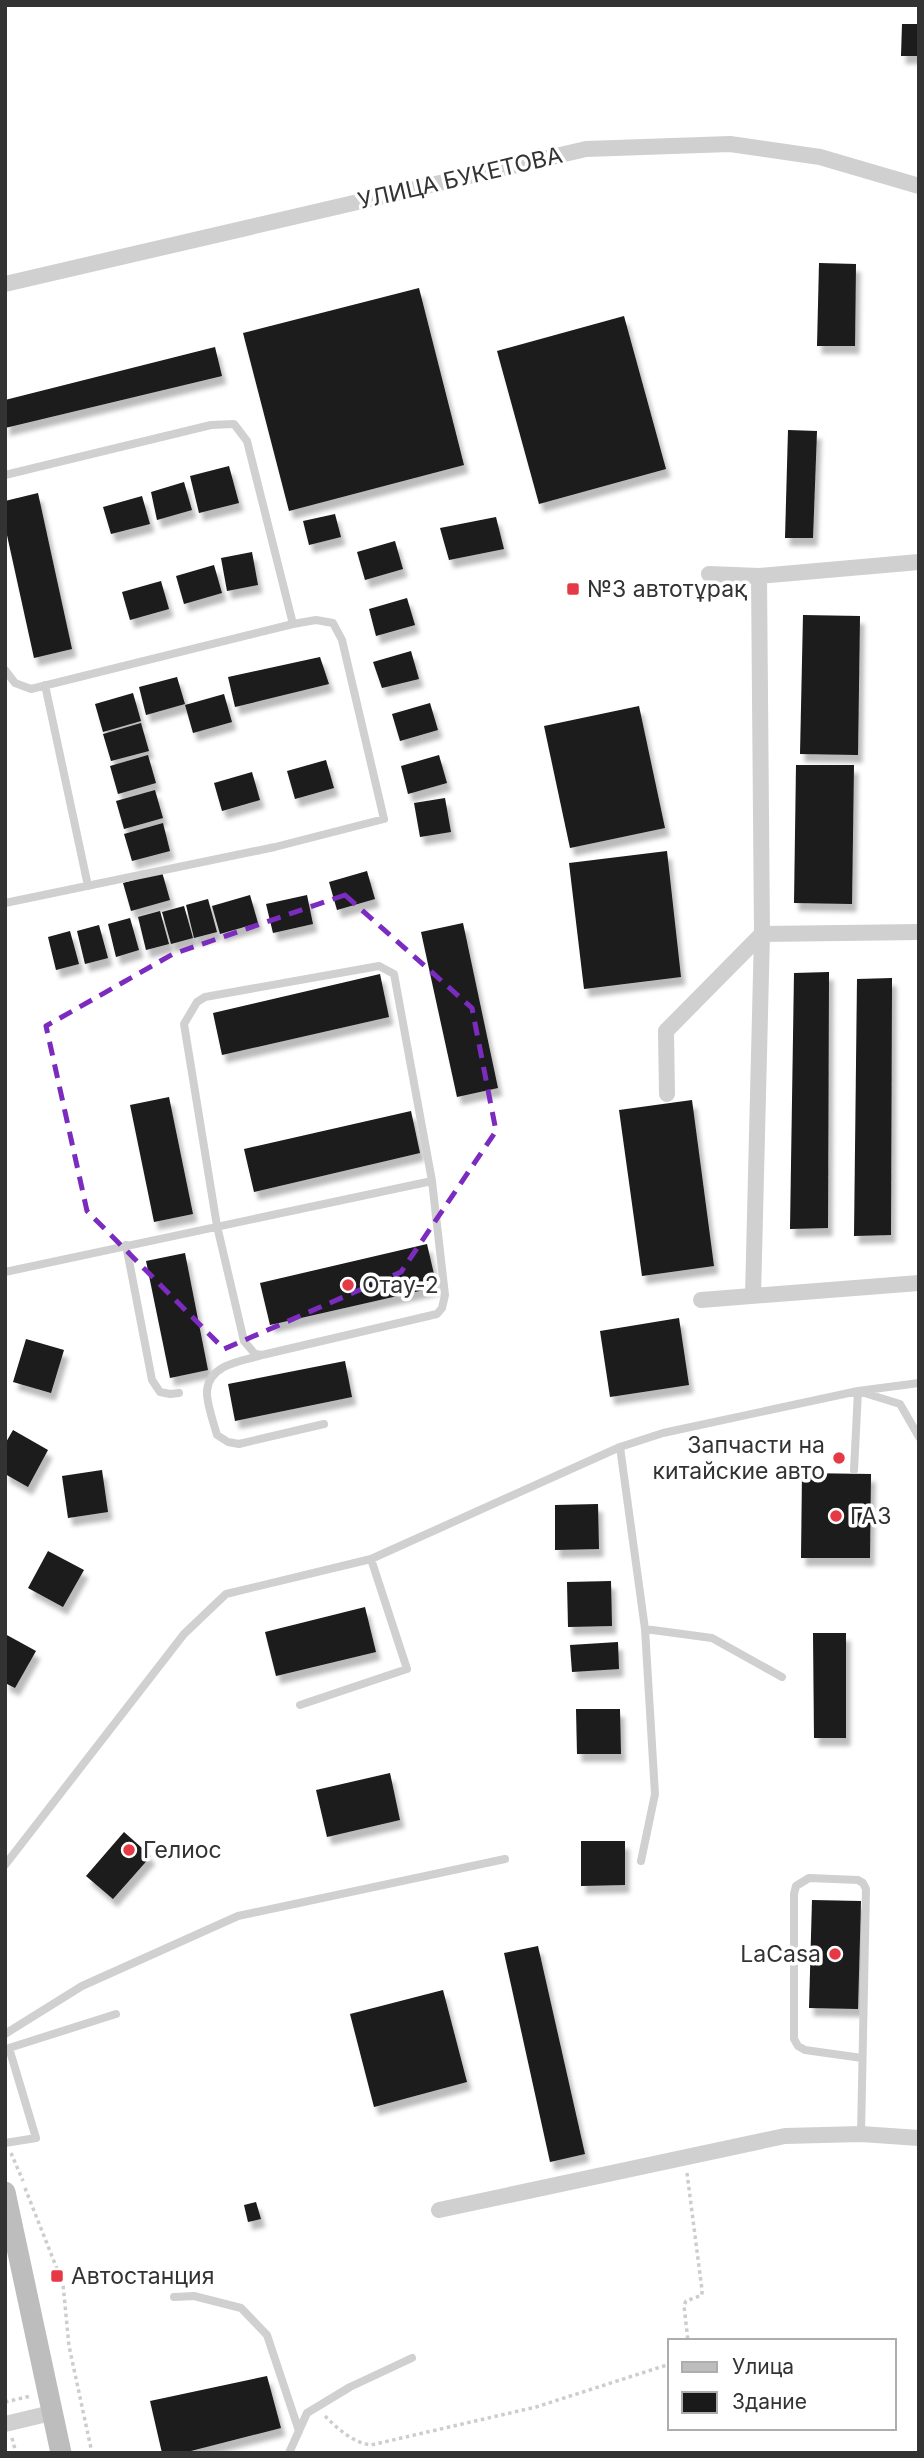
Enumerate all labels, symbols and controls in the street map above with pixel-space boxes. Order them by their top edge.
street label: УЛИЦА БУКЕТОВА [355,141,565,215]
place label: №3 автотұрақ [587,575,747,603]
marker: №3 автотұрақ [565,581,581,597]
place label: Отау-2 [362,1271,439,1299]
marker: Отау-2 [340,1277,356,1293]
place label: Запчасти на китайские авто [653,1431,825,1485]
marker: Запчасти на китайские авто [831,1450,847,1466]
place label: ГАЗ [850,1502,891,1530]
marker: ГАЗ [828,1508,844,1524]
place label: Гелиос [143,1836,222,1864]
marker: Гелиос [121,1842,137,1858]
place label: LaCasa [740,1940,821,1968]
marker: LaCasa [827,1946,843,1962]
place label: Автостанция [71,2262,214,2290]
marker: Автостанция [49,2268,65,2284]
legend [668,2339,896,2430]
text: Улица [732,2354,794,2379]
text: Здание [732,2389,807,2414]

